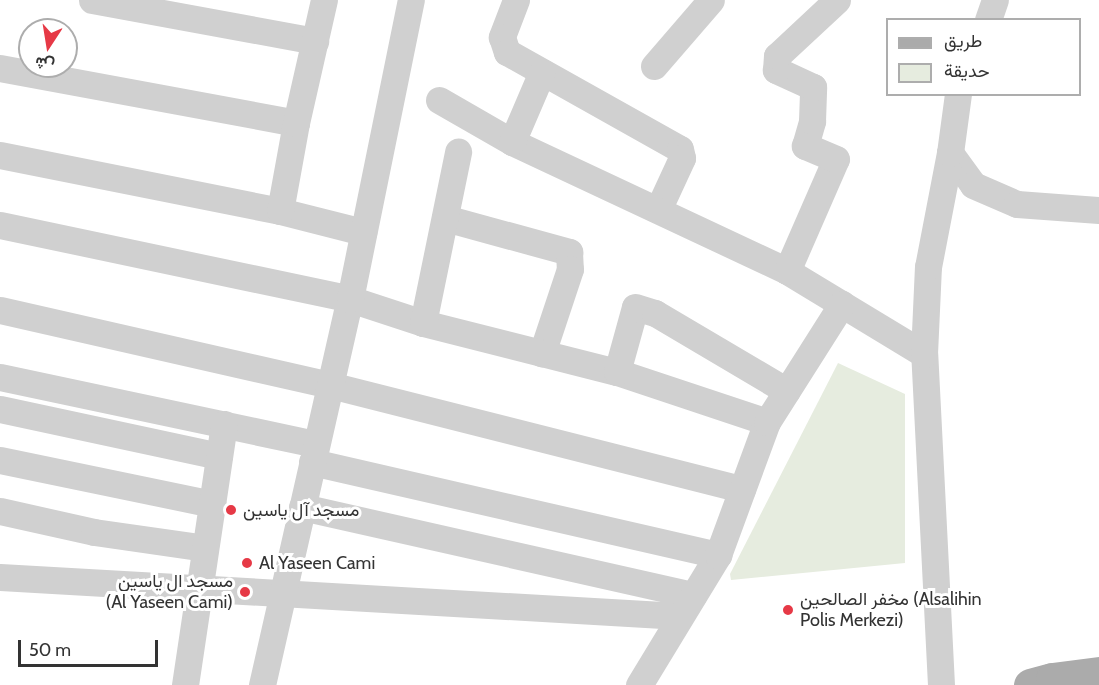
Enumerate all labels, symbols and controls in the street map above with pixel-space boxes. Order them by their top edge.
north arrow [18,18,78,78]
legend [886,18,1081,96]
text: طريق [944,30,982,52]
text: ش [33,53,56,75]
text: حديقة [944,60,990,82]
place label: مسجد آل ياسين [243,499,359,521]
marker: مسجد آل ياسين [224,503,238,517]
place label: Al Yaseen Cami [259,552,375,574]
marker: Al Yaseen Cami [240,556,254,570]
place label: مسجد ال ياسين (Al Yaseen Cami) [106,571,233,614]
marker: مسجد ال ياسين (Al Yaseen Cami) [238,585,252,599]
place label: مخفر الصالحين (Alsalihin Polis Merkezi) [800,589,982,632]
marker: مخفر الصالحين (Alsalihin Polis Merkezi) [781,603,795,617]
scale bar [21,628,160,666]
text: 50 m [29,639,71,661]

